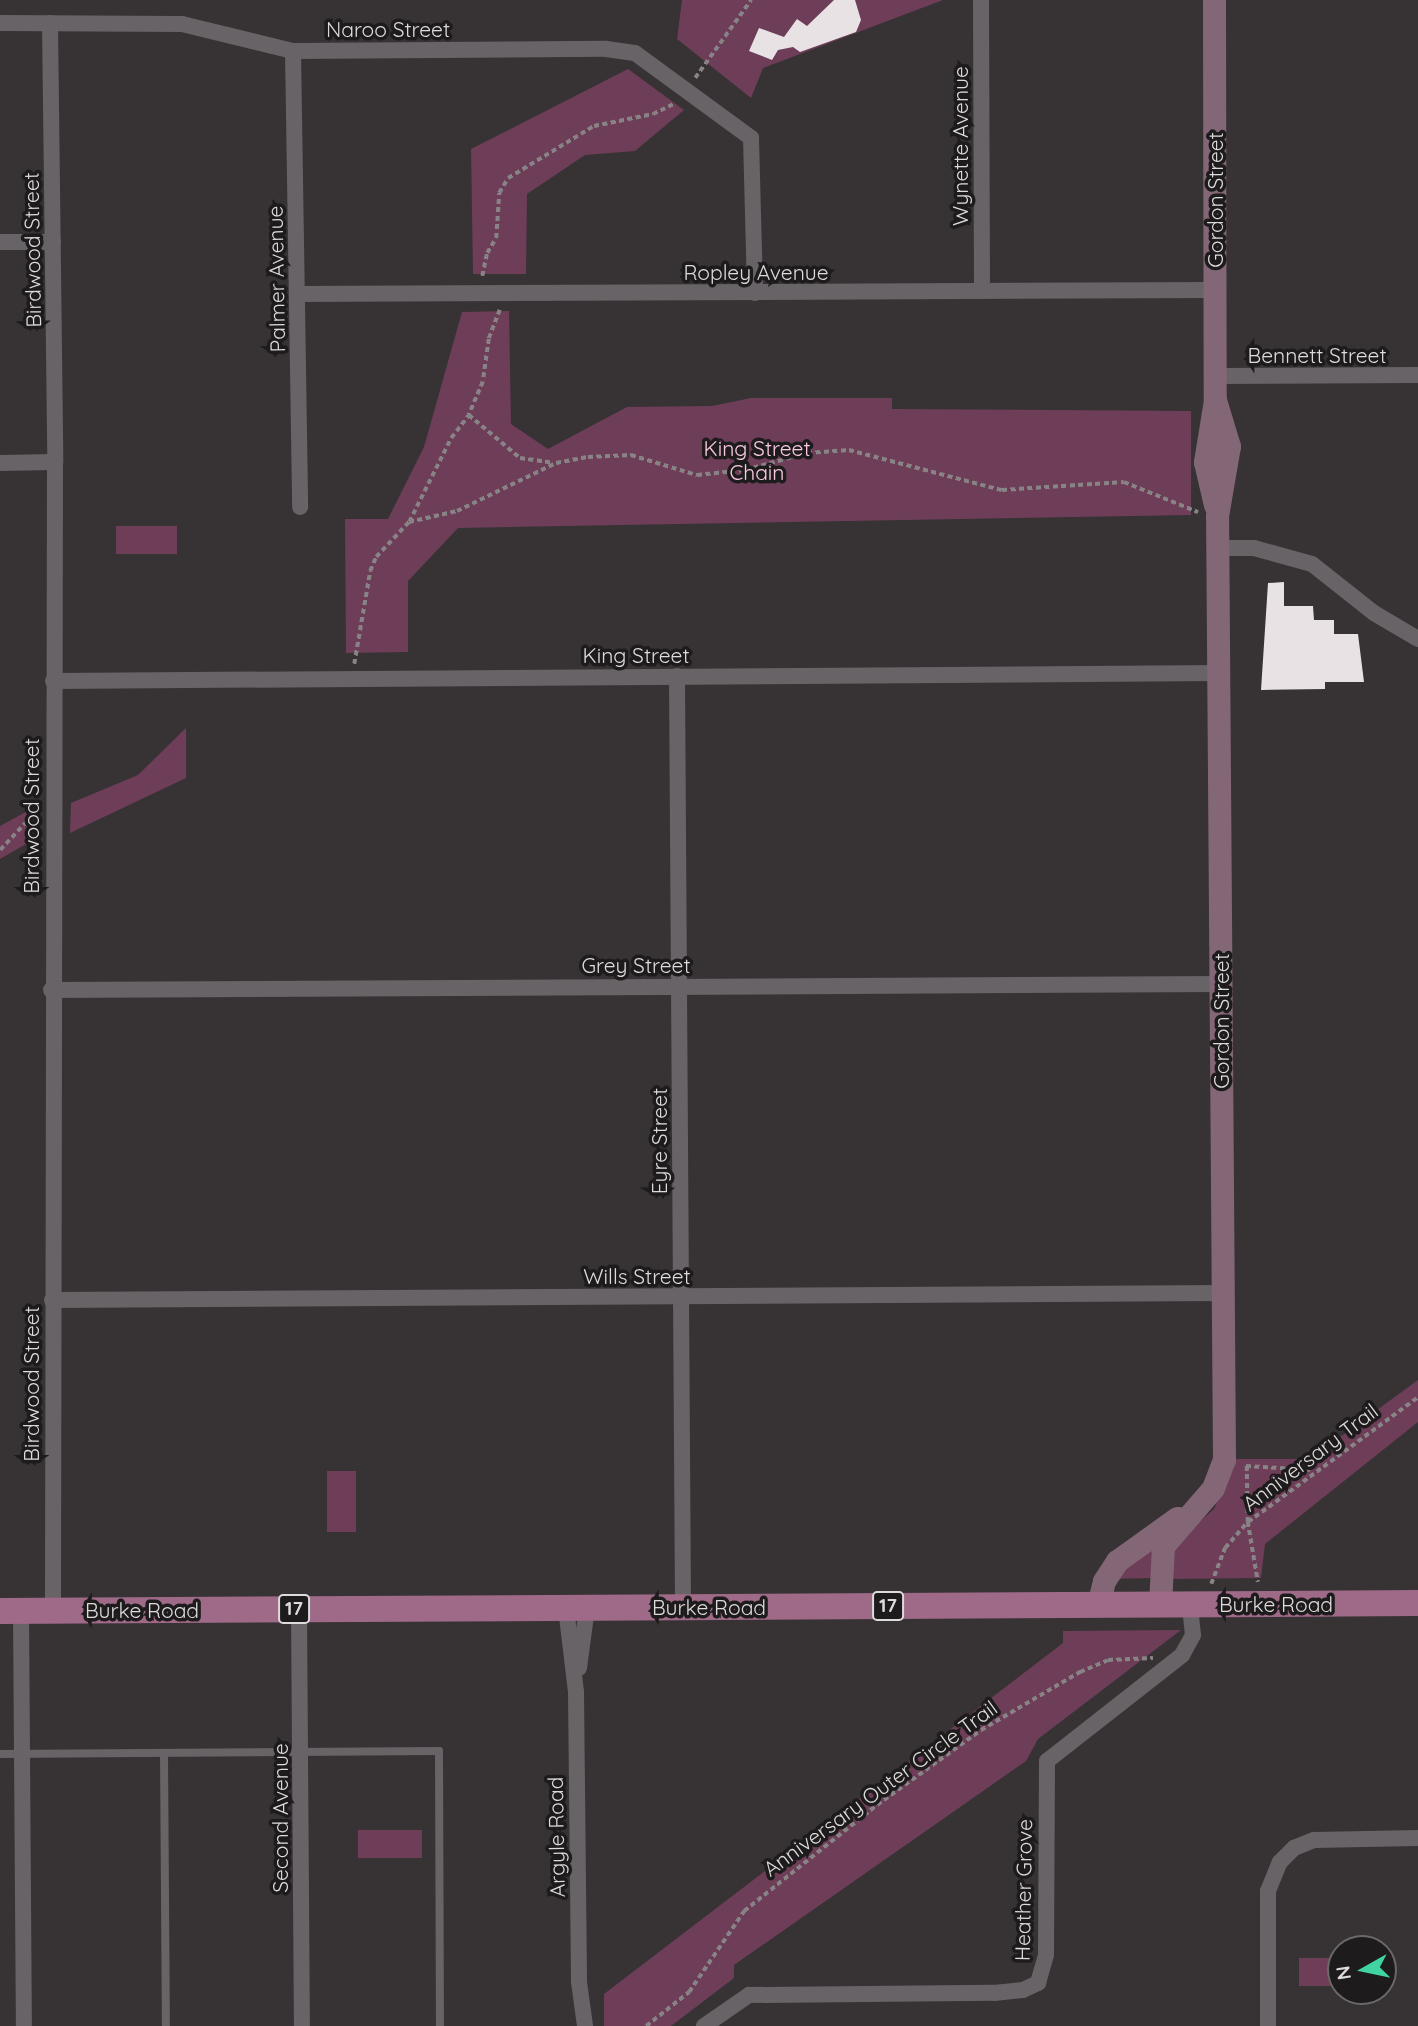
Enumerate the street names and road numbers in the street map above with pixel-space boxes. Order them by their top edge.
street label: Naroo Street [326,16,450,42]
street label: Wynette Avenue [947,66,973,226]
street label: Gordon Street [1202,132,1228,268]
street label: Birdwood Street [18,172,46,328]
street label: Palmer Avenue [262,205,290,353]
street label: Ropley Avenue [683,259,829,285]
street label: Bennett Street [1247,342,1387,368]
street label: King Street [582,642,690,668]
street label: Birdwood Street [18,738,44,894]
street label: Grey Street [581,952,691,978]
street label: Gordon Street [1208,953,1234,1089]
street label: Eyre Street [646,1088,672,1194]
street label: Wills Street [583,1263,691,1289]
street label: Birdwood Street [18,1306,44,1462]
street label: Anniversary Trail [1237,1398,1383,1516]
road number: 17 [870,1590,906,1622]
street label: Burke Road [1219,1591,1333,1617]
road number: 17 [276,1594,312,1624]
street label: Burke Road [652,1594,766,1620]
street label: Burke Road [85,1597,199,1623]
street label: Anniversary Outer Circle Trail [758,1695,1002,1881]
street label: Second Avenue [267,1743,293,1893]
street label: Argyle Road [542,1776,570,1898]
street label: Heather Grove [1009,1819,1037,1961]

